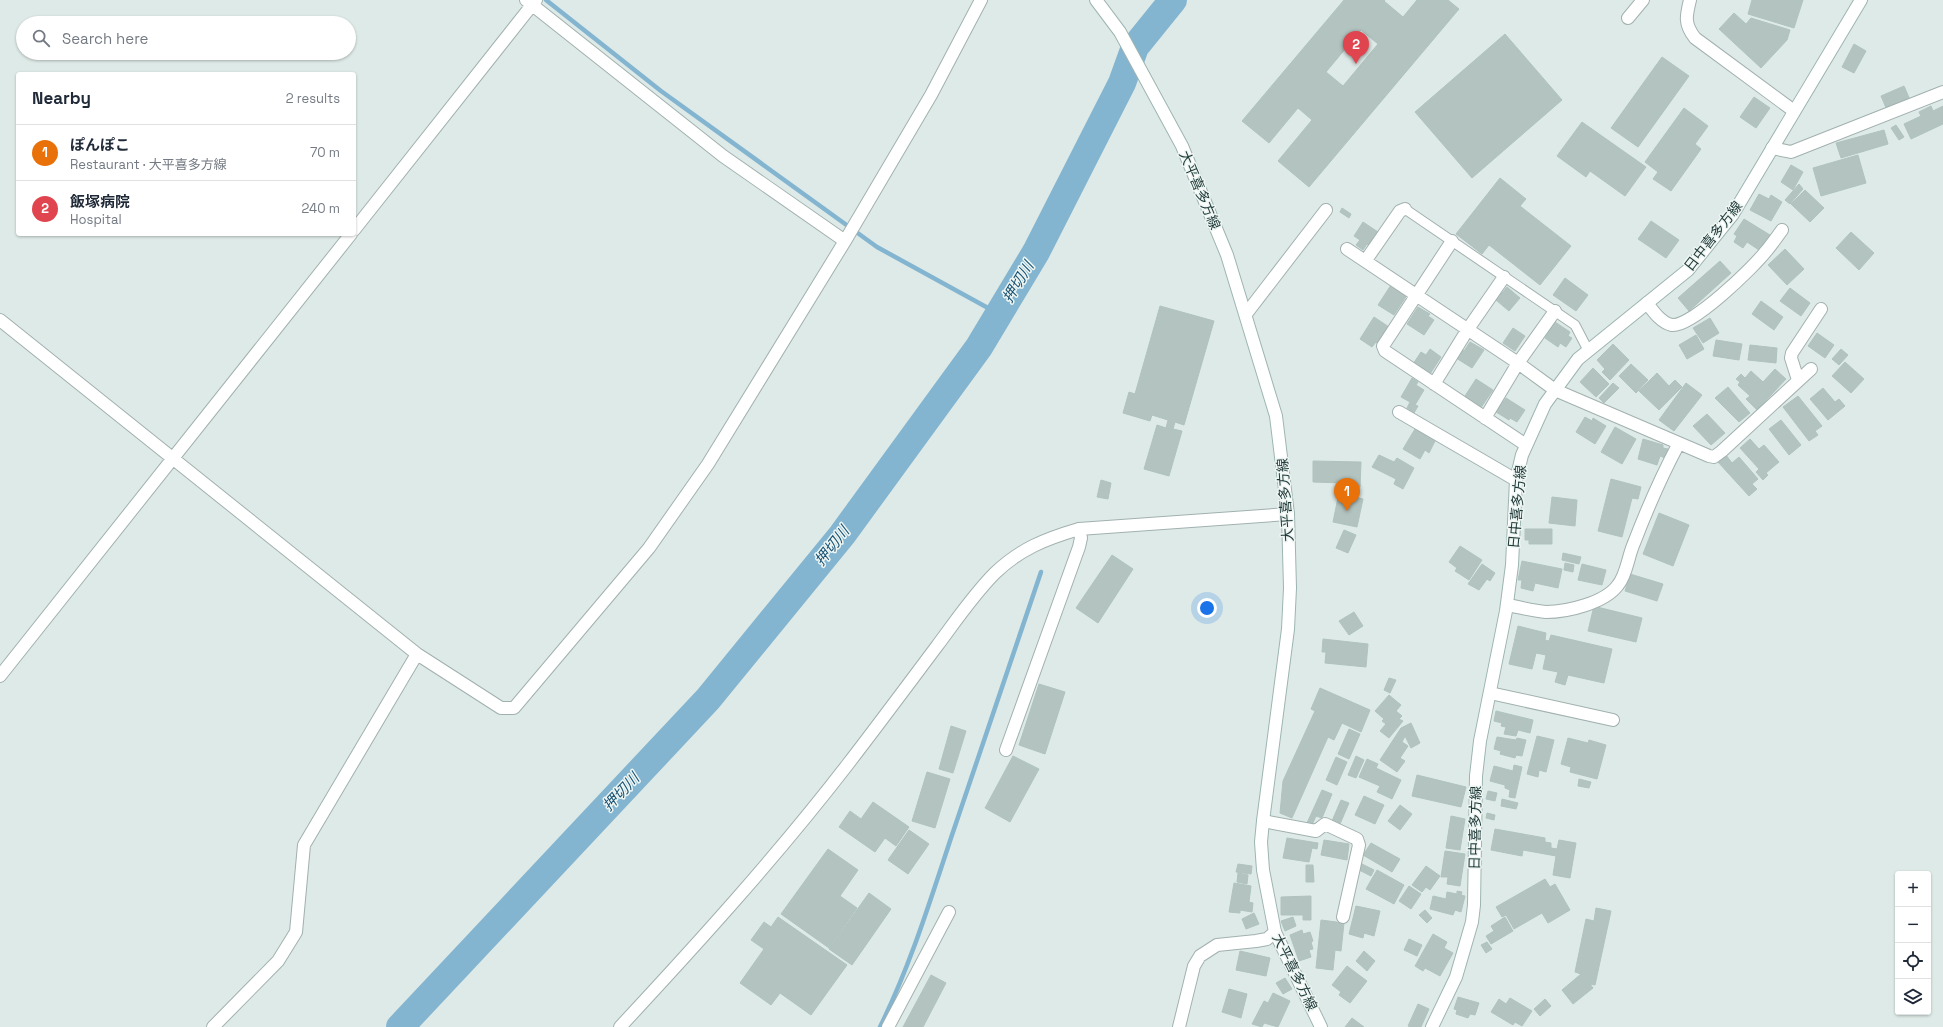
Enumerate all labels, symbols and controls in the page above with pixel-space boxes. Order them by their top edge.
search box [16,16,356,60]
icon: search [30,27,52,49]
text: Search here [62,29,148,48]
pin: 2 [1343,31,1369,64]
text: Nearby [32,87,91,109]
text: 2 results [286,90,340,107]
text: ぽんぽこ [70,135,130,154]
text: 1 [42,144,48,161]
text: 70 m [310,144,340,161]
street label: 大平喜多方線 [1175,148,1225,232]
text: Restaurant · 大平喜多方線 [70,156,227,173]
text: 飯塚病院 [70,192,130,211]
street label: 日中喜多方線 [1680,197,1746,275]
text: 2 [41,200,49,217]
text: 240 m [302,200,340,217]
text: Hospital [70,211,122,228]
water label: 押切川 [998,256,1038,306]
street label: 大平喜多方線 [1273,457,1297,543]
street label: 日中喜多方線 [1504,464,1530,550]
pin: 1 [1334,478,1360,511]
water label: 押切川 [810,521,854,569]
your location [1197,598,1217,618]
water label: 押切川 [598,767,644,815]
street label: 日中喜多方線 [1465,786,1485,870]
map controls [1895,871,1931,1015]
button: + [1895,871,1931,907]
button: − [1895,907,1931,943]
street label: 大平喜多方線 [1268,930,1322,1014]
button: locate [1895,943,1931,979]
button: layers [1895,979,1931,1015]

